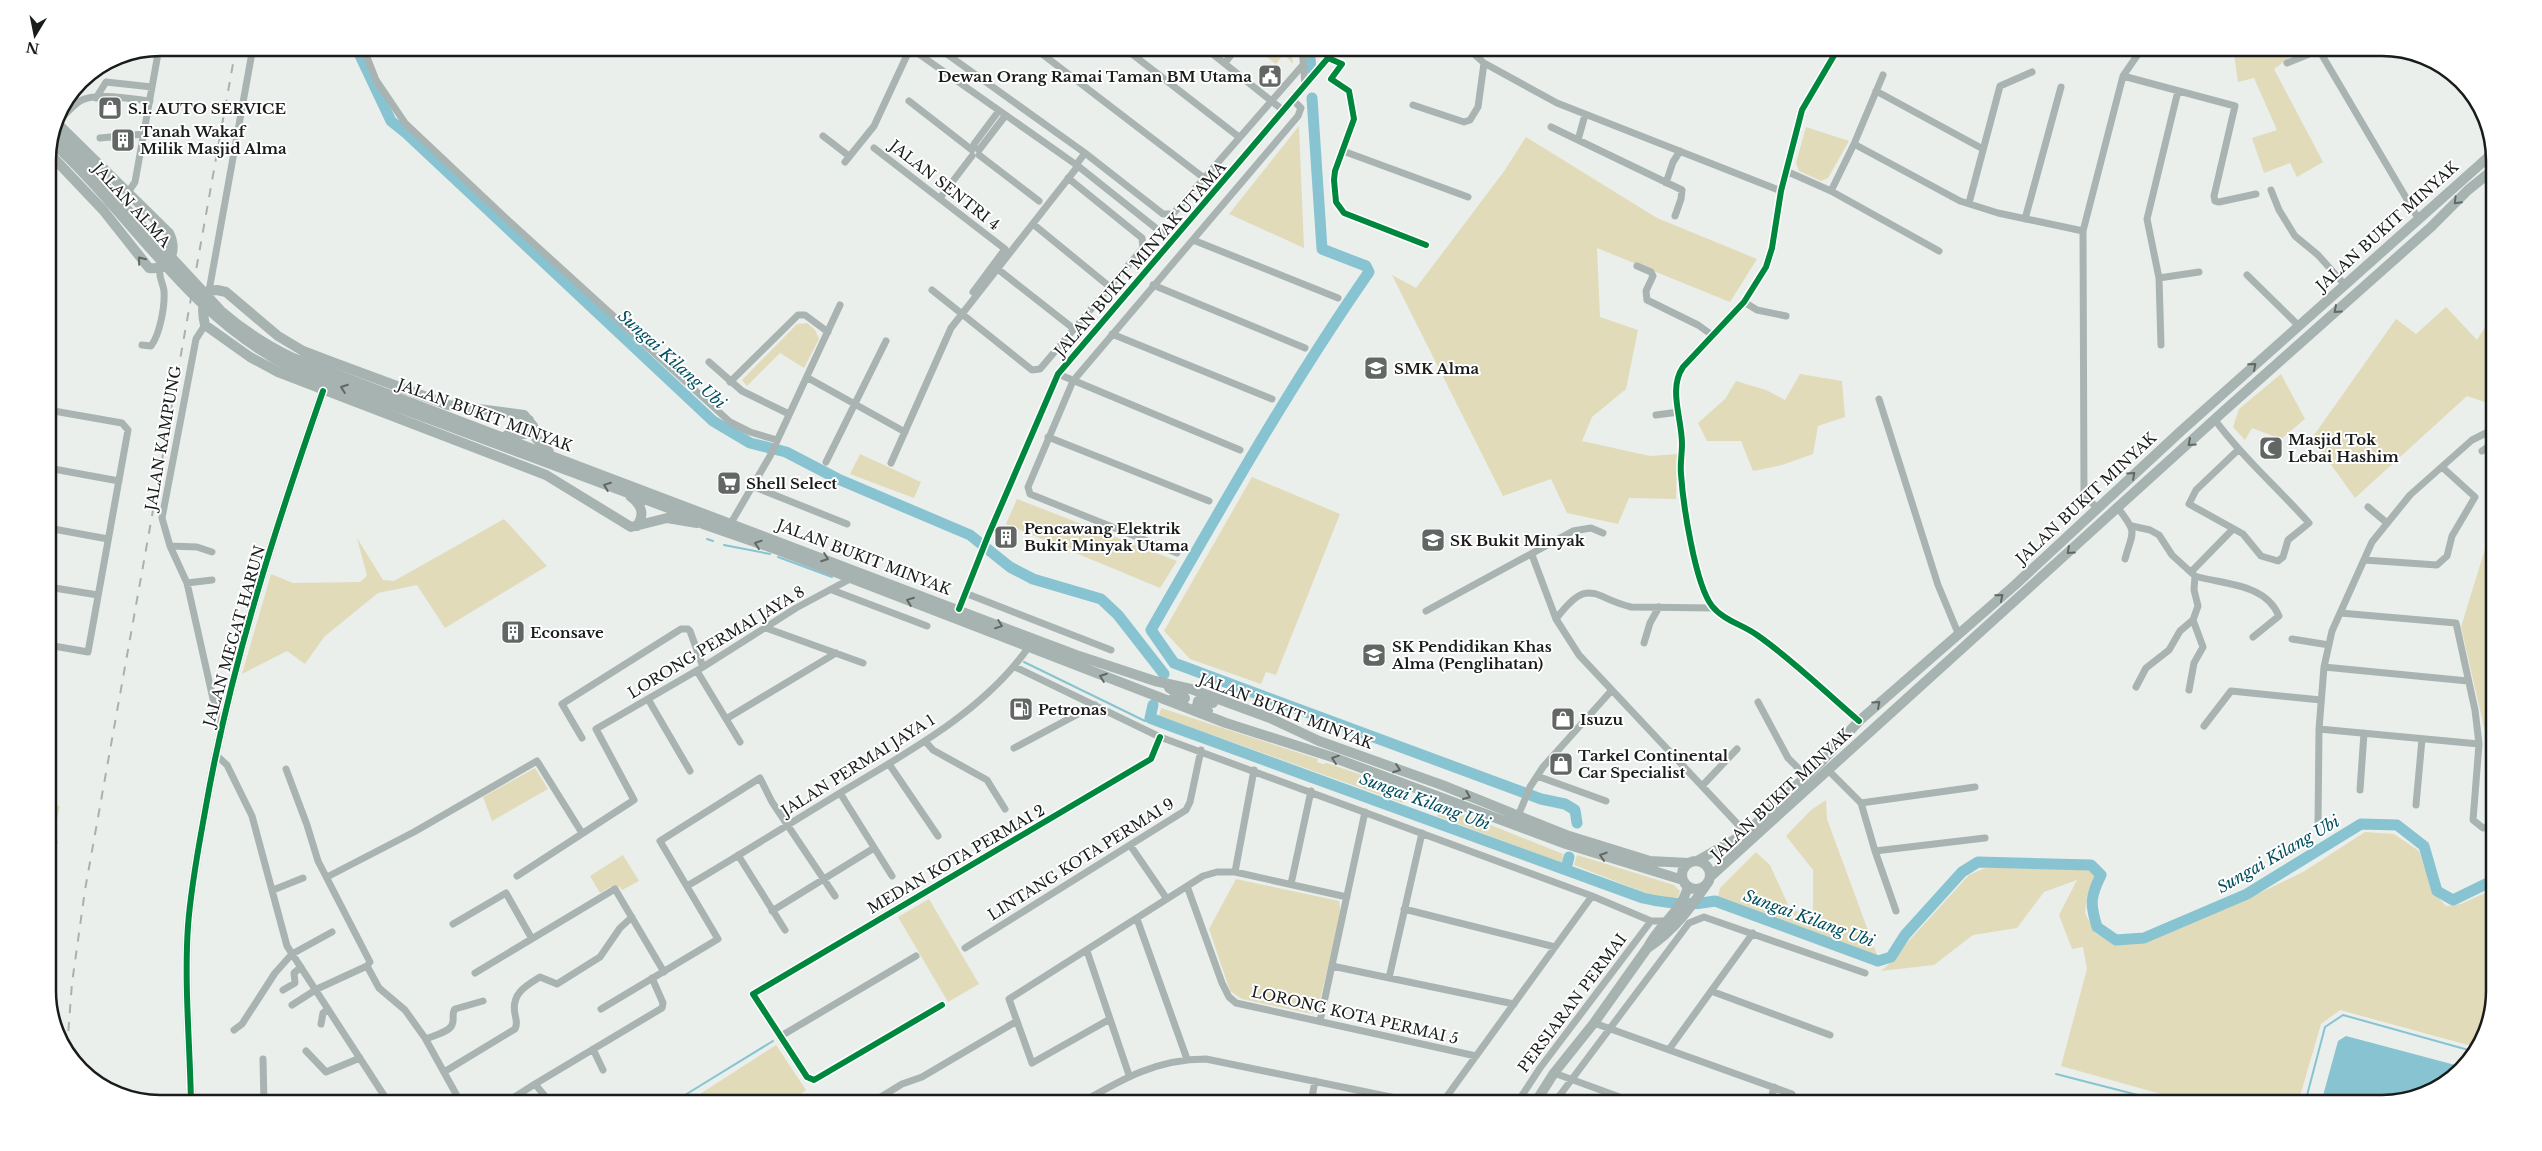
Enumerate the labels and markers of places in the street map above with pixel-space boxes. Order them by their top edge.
public building icon: Dewan Orang Ramai Taman BM Utama [1257,63,1283,89]
place label: Dewan Orang Ramai Taman BM Utama [938,67,1252,86]
shop icon: S.I. AUTO SERVICE [97,95,123,121]
place label: S.I. AUTO SERVICE [128,99,286,118]
place label: Tanah Wakaf Milik Masjid Alma [140,122,287,158]
building icon: Tanah Wakaf Milik Masjid Alma [110,127,136,153]
school or university icon: SMK Alma [1363,355,1389,381]
place label: SMK Alma [1394,359,1480,378]
place label: Masjid Tok Lebai Hashim [2288,430,2399,466]
mosque icon: Masjid Tok Lebai Hashim [2258,435,2284,461]
supermarket icon: Shell Select [716,470,742,496]
place label: Shell Select [746,474,837,493]
place label: Pencawang Elektrik Bukit Minyak Utama [1024,519,1189,555]
building icon: Pencawang Elektrik Bukit Minyak Utama [993,524,1019,550]
school or university icon: SK Bukit Minyak [1420,527,1446,553]
place label: SK Bukit Minyak [1450,531,1586,550]
building icon: Econsave [500,619,526,645]
place label: Econsave [530,623,604,642]
place label: SK Pendidikan Khas Alma (Penglihatan) [1391,637,1552,673]
school or university icon: SK Pendidikan Khas Alma (Penglihatan) [1361,642,1387,668]
fuel station icon: Petronas [1008,696,1034,722]
place label: Petronas [1038,700,1107,719]
shop icon: Isuzu [1550,706,1576,732]
place label: Isuzu [1580,710,1624,729]
place label: Tarkel Continental Car Specialist [1578,746,1729,782]
shop icon: Tarkel Continental Car Specialist [1548,751,1574,777]

